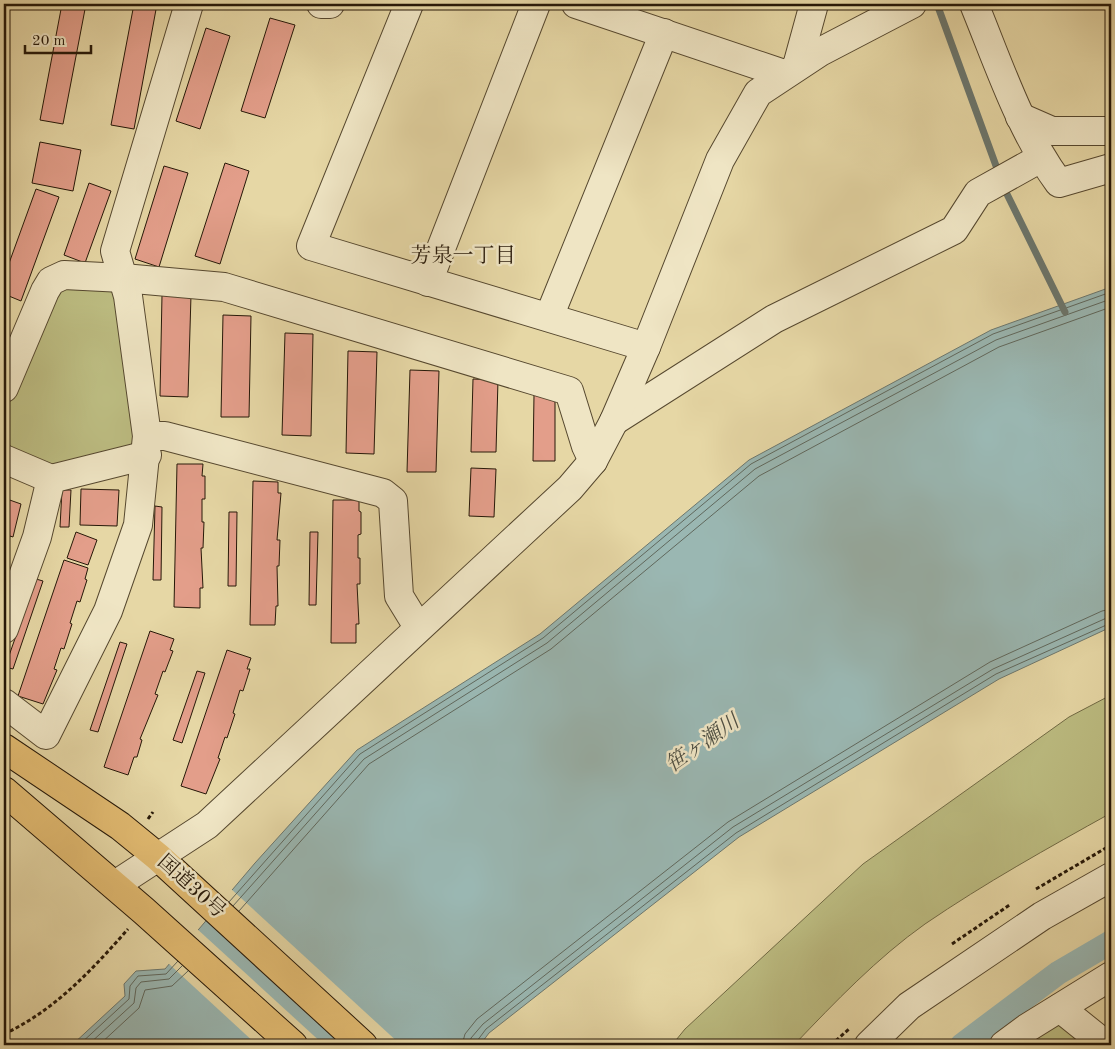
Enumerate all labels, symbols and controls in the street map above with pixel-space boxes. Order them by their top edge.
scale bar [25,22,91,54]
text: 20 m [32,34,66,49]
district label: 芳泉一丁目 [411,244,516,267]
water label: 笹ヶ瀬川 [661,709,745,777]
street label: 国道30号 [153,850,230,922]

